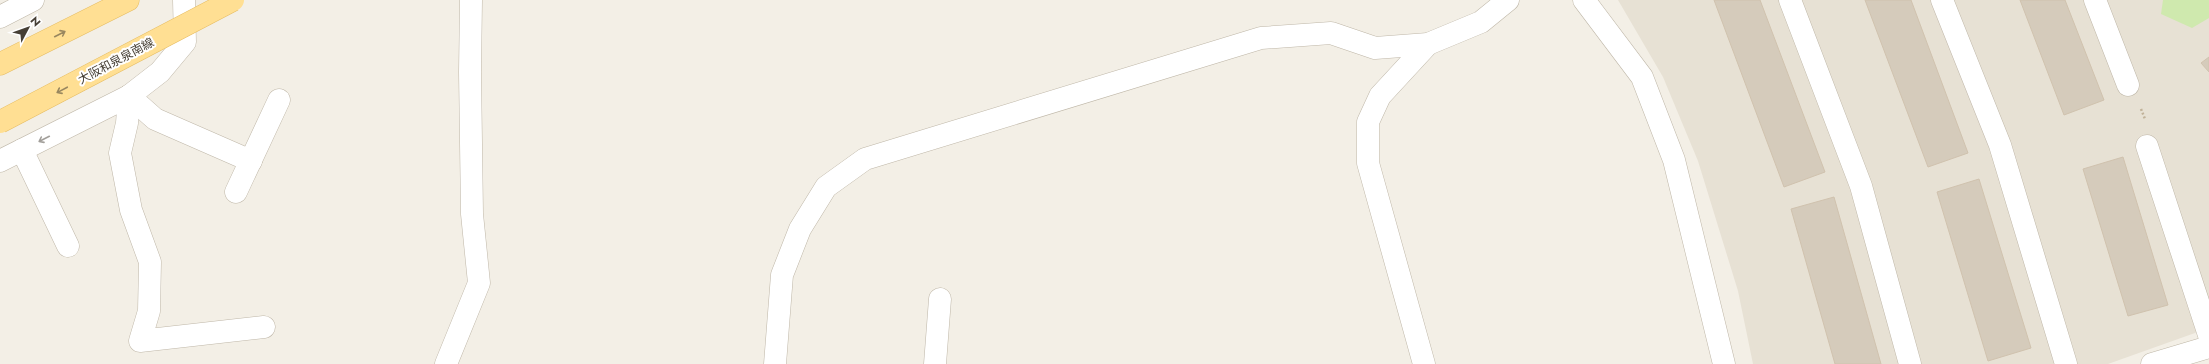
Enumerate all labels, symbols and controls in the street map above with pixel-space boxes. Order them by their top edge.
north arrow [8,8,48,48]
text: N [27,13,44,30]
one-way arrow [54,30,66,37]
street label: 大阪和泉泉南線 [75,33,157,89]
one-way arrow [56,86,68,94]
one-way arrow [38,136,50,143]

